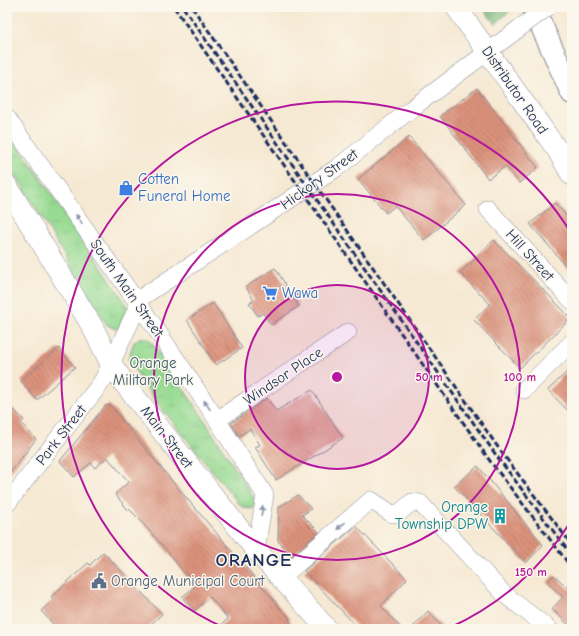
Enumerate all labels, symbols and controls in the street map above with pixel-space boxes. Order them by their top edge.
street label: Distributor Road [478,42,552,138]
street label: Hickory Street [277,144,362,213]
place label: Cotten Funeral Home [138,170,231,205]
shop icon: Cotten Funeral Home [117,179,135,197]
one-way arrow [75,214,83,224]
street label: Hill Street [502,225,558,285]
street label: South Main Street [86,235,168,341]
supermarket icon: Wawa [261,284,279,302]
place label: Wawa [282,284,318,302]
street label: Windsor Place [240,343,327,409]
park label: Orange Military Park [113,354,194,389]
centre of rings [330,370,344,384]
text: 50 m [415,370,443,384]
text: 100 m [504,370,536,384]
one-way arrow [203,400,211,410]
street label: Park Street [32,401,90,469]
street label: Main Street [137,402,197,472]
place label: Orange Township DPW [395,498,488,533]
one-way arrow [259,505,265,517]
building icon: Orange Township DPW [491,507,509,525]
one-way arrow [336,521,347,530]
district label: ORANGE [216,549,292,571]
text: 150 m [515,565,547,579]
public building icon: Orange Municipal Court [90,572,108,590]
place label: Orange Municipal Court [111,572,265,590]

